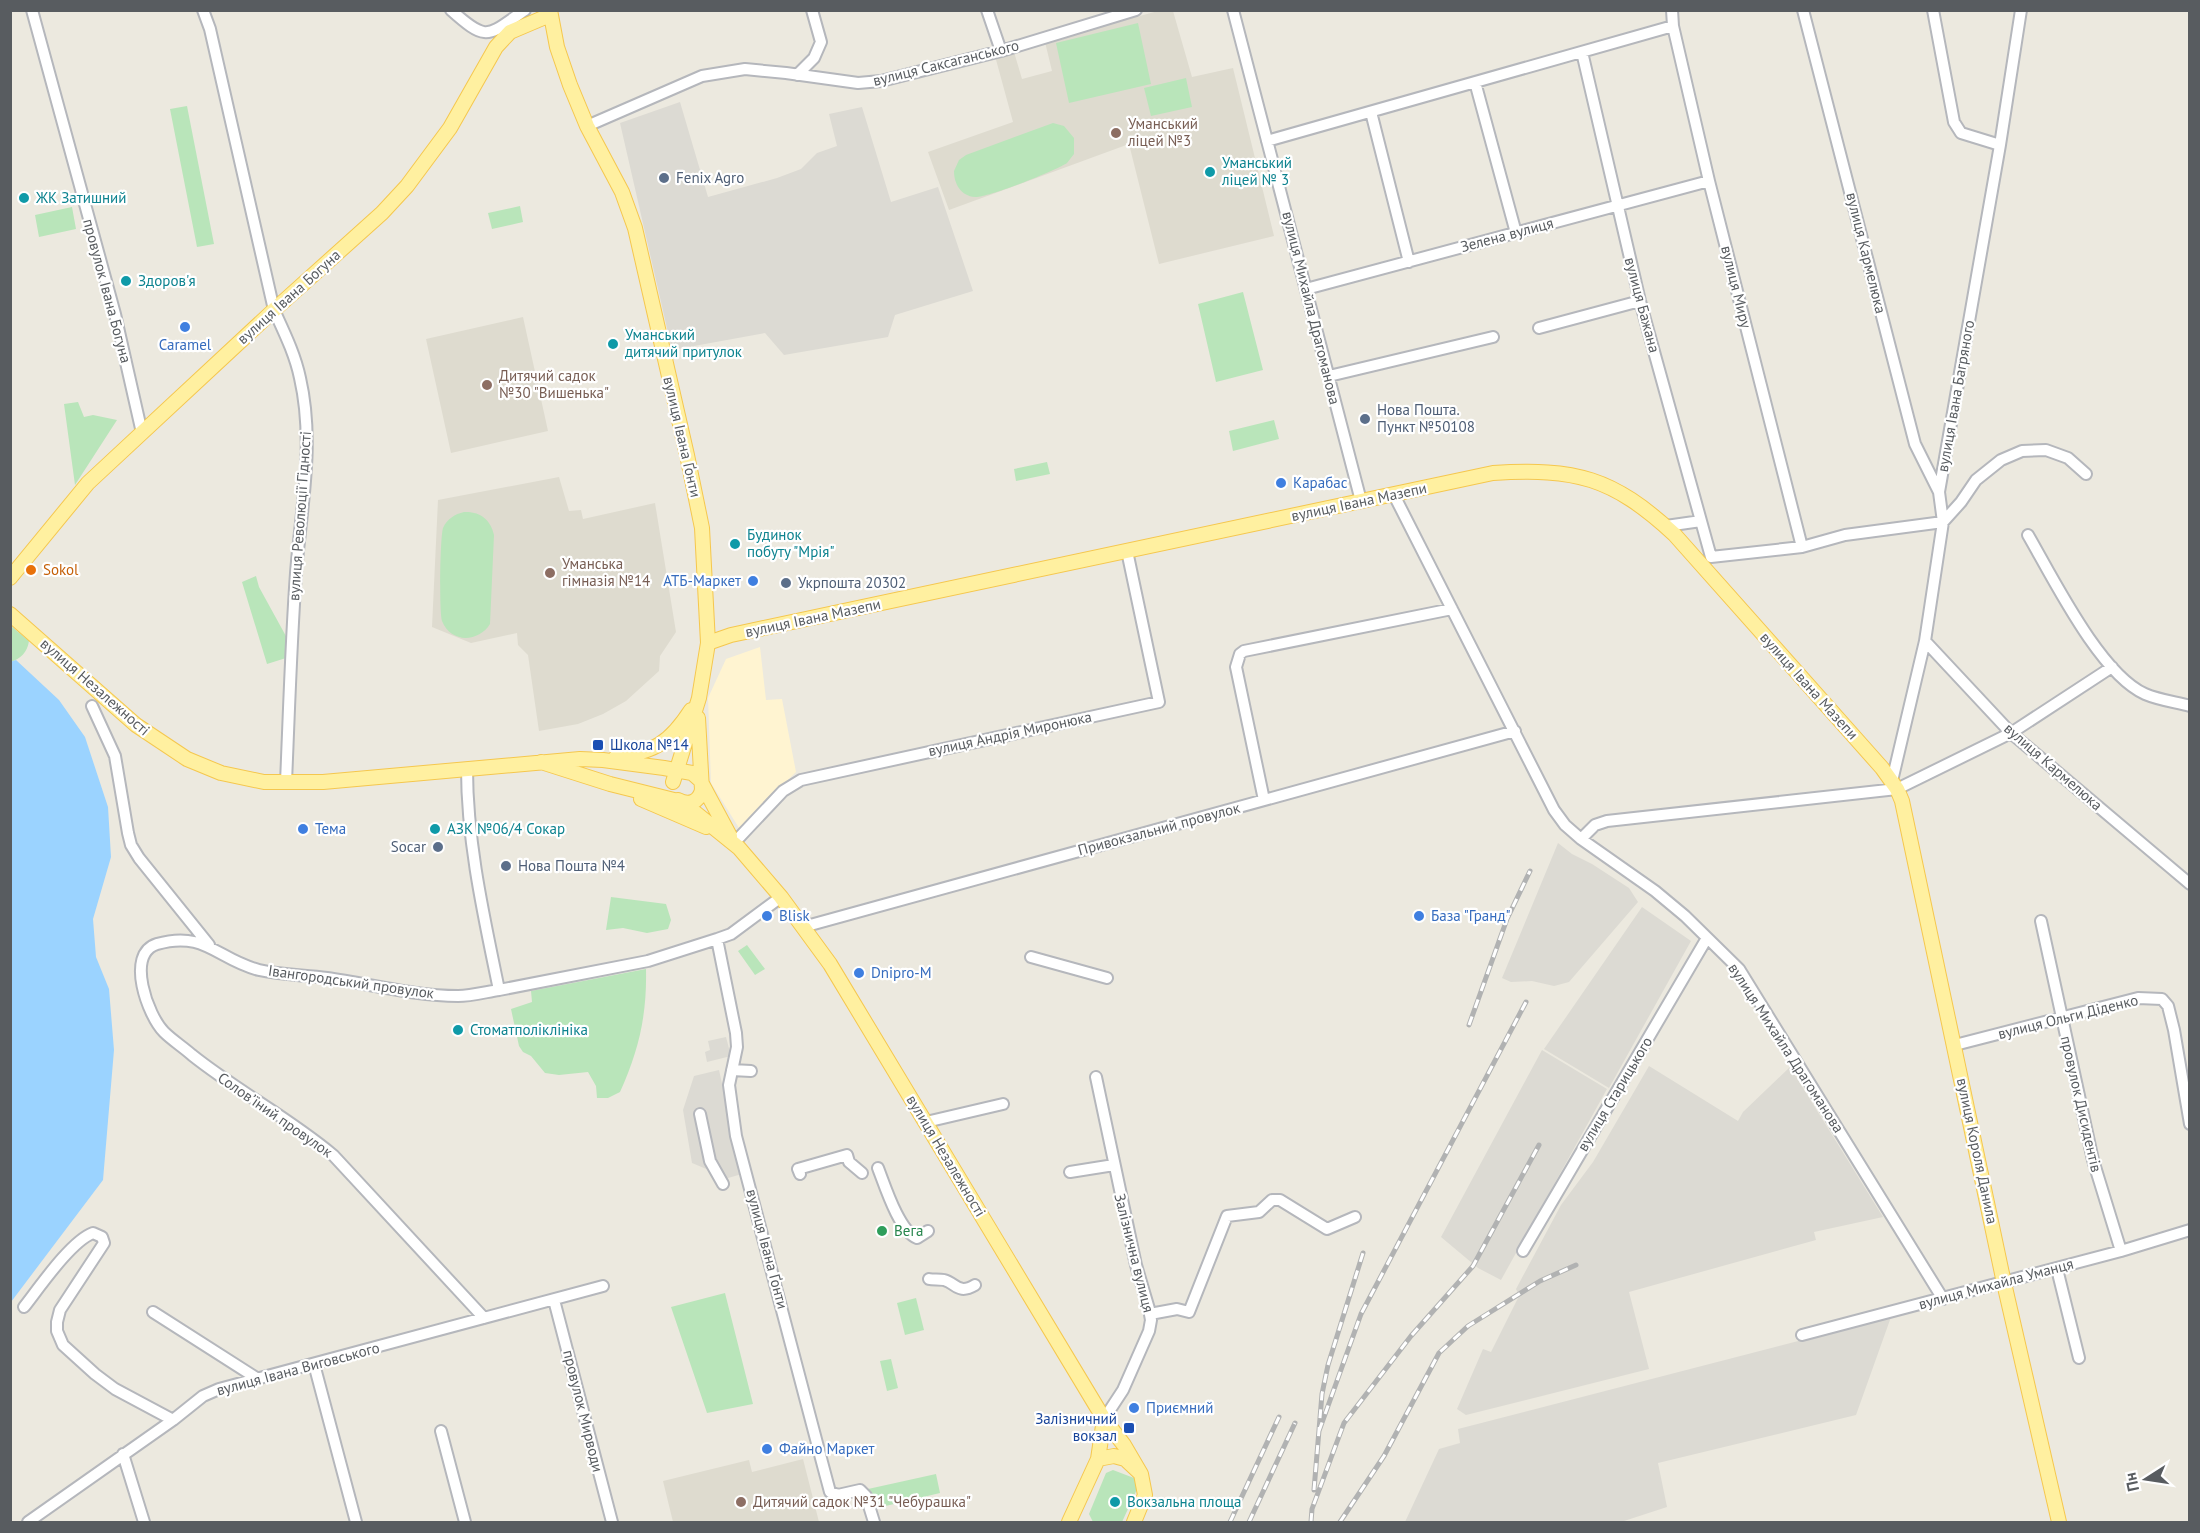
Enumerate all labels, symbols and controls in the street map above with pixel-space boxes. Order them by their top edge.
street label: вулиця Саксаганського [871,35,1021,90]
place label: Уманський ліцей №3 [1127,114,1198,150]
marker: Уманський ліцей №3 [1109,126,1123,140]
place label: Уманський ліцей № 3 [1221,153,1292,189]
marker: Уманський ліцей № 3 [1203,165,1217,179]
place label: Fenix Agro [676,168,744,187]
marker: Fenix Agro [657,171,671,185]
place label: ЖК Затишний [35,188,126,207]
street label: вулиця Кармелюка [1842,190,1891,315]
marker: ЖК Затишний [17,191,31,205]
street label: вулиця Михайла Драгоманова [1278,209,1345,406]
street label: Зелена вулиця [1458,213,1555,256]
street label: провулок Івана Богуна [79,217,136,365]
street label: вулиця Миру [1717,244,1756,330]
street label: вулиця Івана Богуна [233,245,344,348]
street label: вулиця Бажана [1621,255,1664,355]
place label: Здоров'я [138,271,196,290]
marker: Здоров'я [119,274,133,288]
street label: вулиця Івана Багряного [1933,318,1978,473]
marker: Caramel [178,320,192,334]
place label: Уманський дитячий притулок [625,325,743,361]
place label: Caramel [159,335,212,354]
marker: Уманський дитячий притулок [606,337,620,351]
place label: Дитячий садок №30 "Вишенька" [499,366,609,402]
street label: вулиця Івана Ґонти [659,375,706,499]
marker: Дитячий садок №30 "Вишенька" [480,378,494,392]
place label: Нова Пошта. Пункт №50108 [1377,400,1475,436]
marker: Нова Пошта. Пункт №50108 [1358,412,1372,426]
street label: вулиця Революції Гідності [284,430,315,601]
place label: Карабас [1293,473,1348,492]
marker: Карабас [1274,476,1288,490]
street label: вулиця Івана Мазепи [1289,478,1428,525]
place label: Будинок побуту "Мрія" [747,525,835,561]
marker: Будинок побуту "Мрія" [728,537,742,551]
place label: Уманська гімназія №14 [562,554,650,590]
place label: Sokol [43,560,79,579]
marker: Sokol [24,563,38,577]
marker: Уманська гімназія №14 [543,566,557,580]
place label: АТБ-Маркет [663,571,741,590]
place label: Укрпошта 20302 [798,573,906,592]
marker: АТБ-Маркет [746,574,760,588]
marker: Укрпошта 20302 [779,576,793,590]
street label: вулиця Івана Мазепи [743,594,882,641]
street label: вулиця Івана Мазепи [1756,628,1863,743]
street label: вулиця Незалежності [37,634,154,739]
street label: вулиця Андрія Миронюка [926,707,1093,760]
street label: вулиця Кармелюка [2000,719,2106,814]
place label: Школа №14 [610,735,689,754]
marker: Школа №14 [591,738,605,752]
street label: Привокзальний провулок [1076,797,1243,859]
place label: Тема [315,819,346,838]
place label: АЗК №06/4 Сокар [447,819,565,838]
marker: Тема [296,822,310,836]
marker: АЗК №06/4 Сокар [428,822,442,836]
place label: Socar [391,837,426,856]
marker: Socar [431,840,445,854]
place label: Нова Пошта №4 [518,856,625,875]
marker: Нова Пошта №4 [499,859,513,873]
place label: Blisk [779,906,810,925]
place label: База "Гранд" [1431,906,1511,925]
marker: Blisk [760,909,774,923]
marker: База "Гранд" [1412,909,1426,923]
street label: вулиця Михайла Драгоманова [1724,959,1848,1136]
street label: Івангородський провулок [267,960,436,1003]
place label: Dnipro-M [871,963,932,982]
marker: Dnipro-M [852,966,866,980]
street label: вулиця Ольги Діденко [1996,990,2140,1043]
place label: Стоматполіклініка [470,1020,588,1039]
marker: Стоматполіклініка [451,1023,465,1037]
street label: вулиця Старицького [1573,1033,1656,1154]
street label: провулок Дисидентів [2057,1034,2106,1174]
street label: Соловʼїний провулок [214,1068,337,1162]
street label: вулиця Короля Данила [1953,1076,2002,1226]
street label: вулиця Незалежності [903,1091,990,1220]
street label: вулиця Івана Ґонти [742,1187,793,1311]
street label: Залізнична вулиця [1110,1191,1158,1315]
place label: Вега [894,1221,923,1240]
marker: Вега [875,1224,889,1238]
street label: вулиця Михайла Уманця [1916,1254,2075,1313]
street label: вулиця Івана Виговського [214,1338,381,1399]
street label: провулок Мирводи [559,1348,608,1474]
place label: Приємний [1146,1398,1213,1417]
marker: Приємний [1127,1401,1141,1415]
place label: Залізничний вокзал [1035,1409,1117,1445]
marker: Залізничний вокзал [1122,1421,1136,1435]
place label: Файно Маркет [779,1439,875,1458]
marker: Файно Маркет [760,1442,774,1456]
north arrow [2116,1449,2176,1509]
text: Пн [2120,1471,2143,1493]
place label: Дитячий садок №31 "Чебурашка" [753,1492,971,1511]
place label: Вокзальна площа [1127,1492,1241,1511]
marker: Дитячий садок №31 "Чебурашка" [734,1495,748,1509]
marker: Вокзальна площа [1108,1495,1122,1509]

